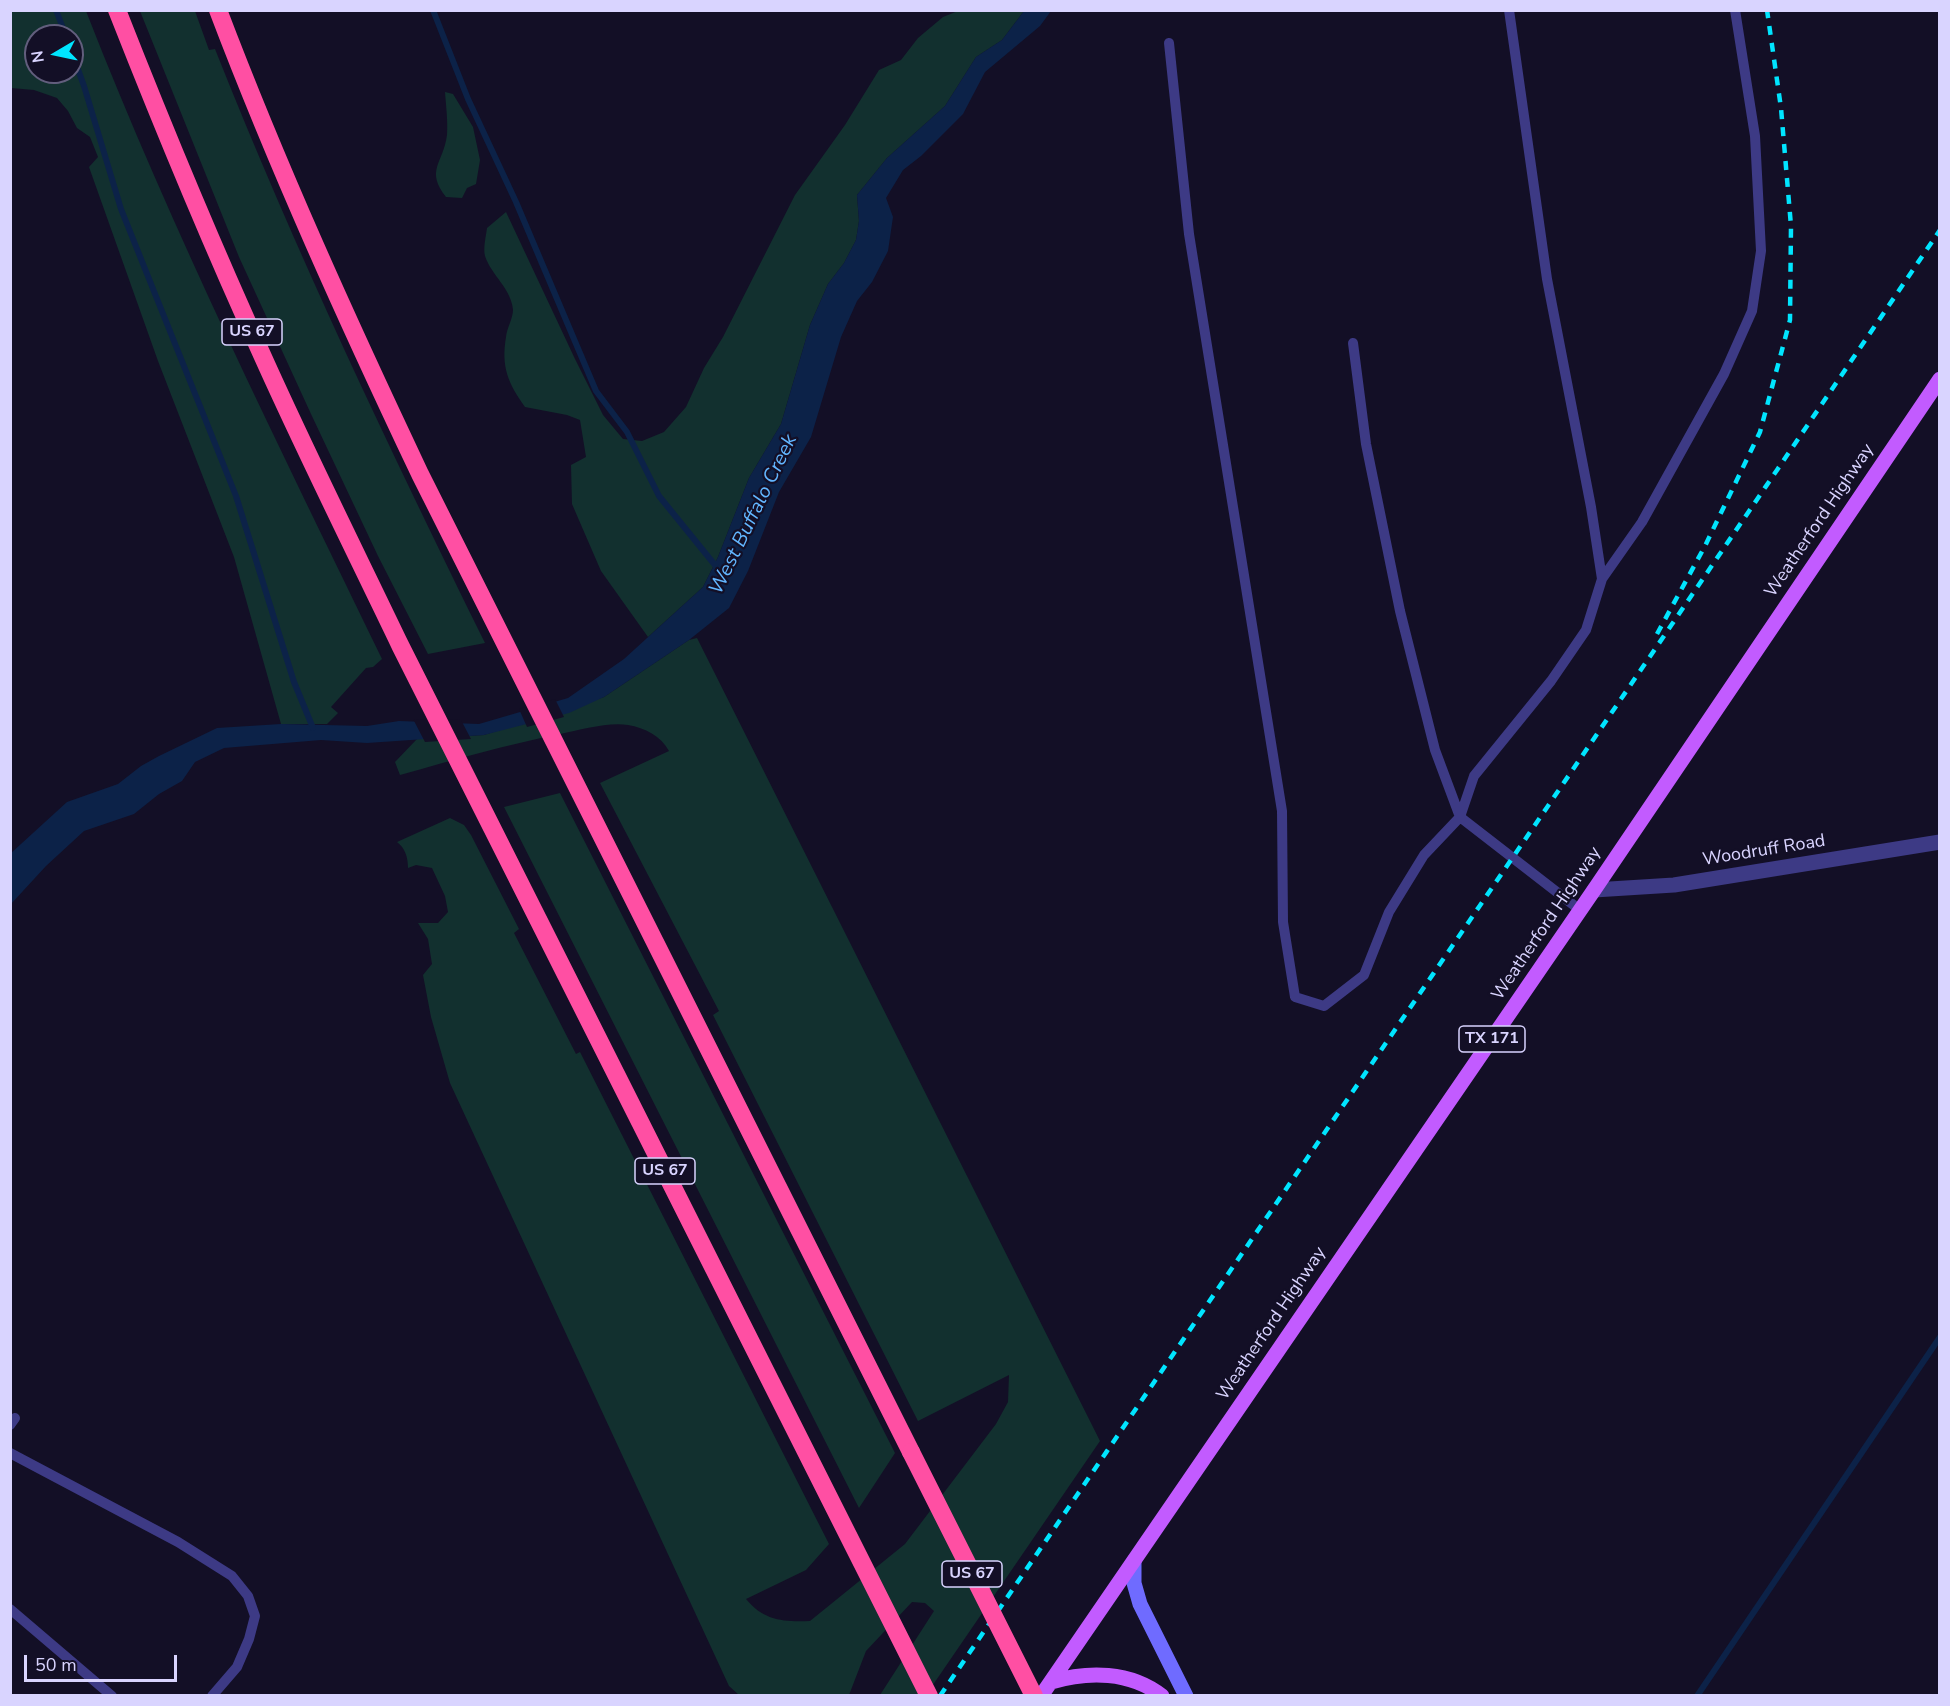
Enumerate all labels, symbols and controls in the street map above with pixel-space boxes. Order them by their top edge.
north arrow [24,24,84,84]
text: N [26,49,50,64]
road number: US 67 [222,319,282,345]
water label: West Buffalo Creek [705,431,803,599]
street label: Weatherford Highway [1761,440,1879,602]
street label: Woodruff Road [1701,831,1827,871]
street label: Weatherford Highway [1488,843,1606,1005]
road number: TX 171 [1459,1026,1525,1052]
road number: US 67 [635,1158,695,1184]
street label: Weatherford Highway [1213,1243,1331,1405]
road number: US 67 [942,1561,1002,1587]
scale bar [27,1643,180,1681]
text: 50 m [35,1653,77,1677]

